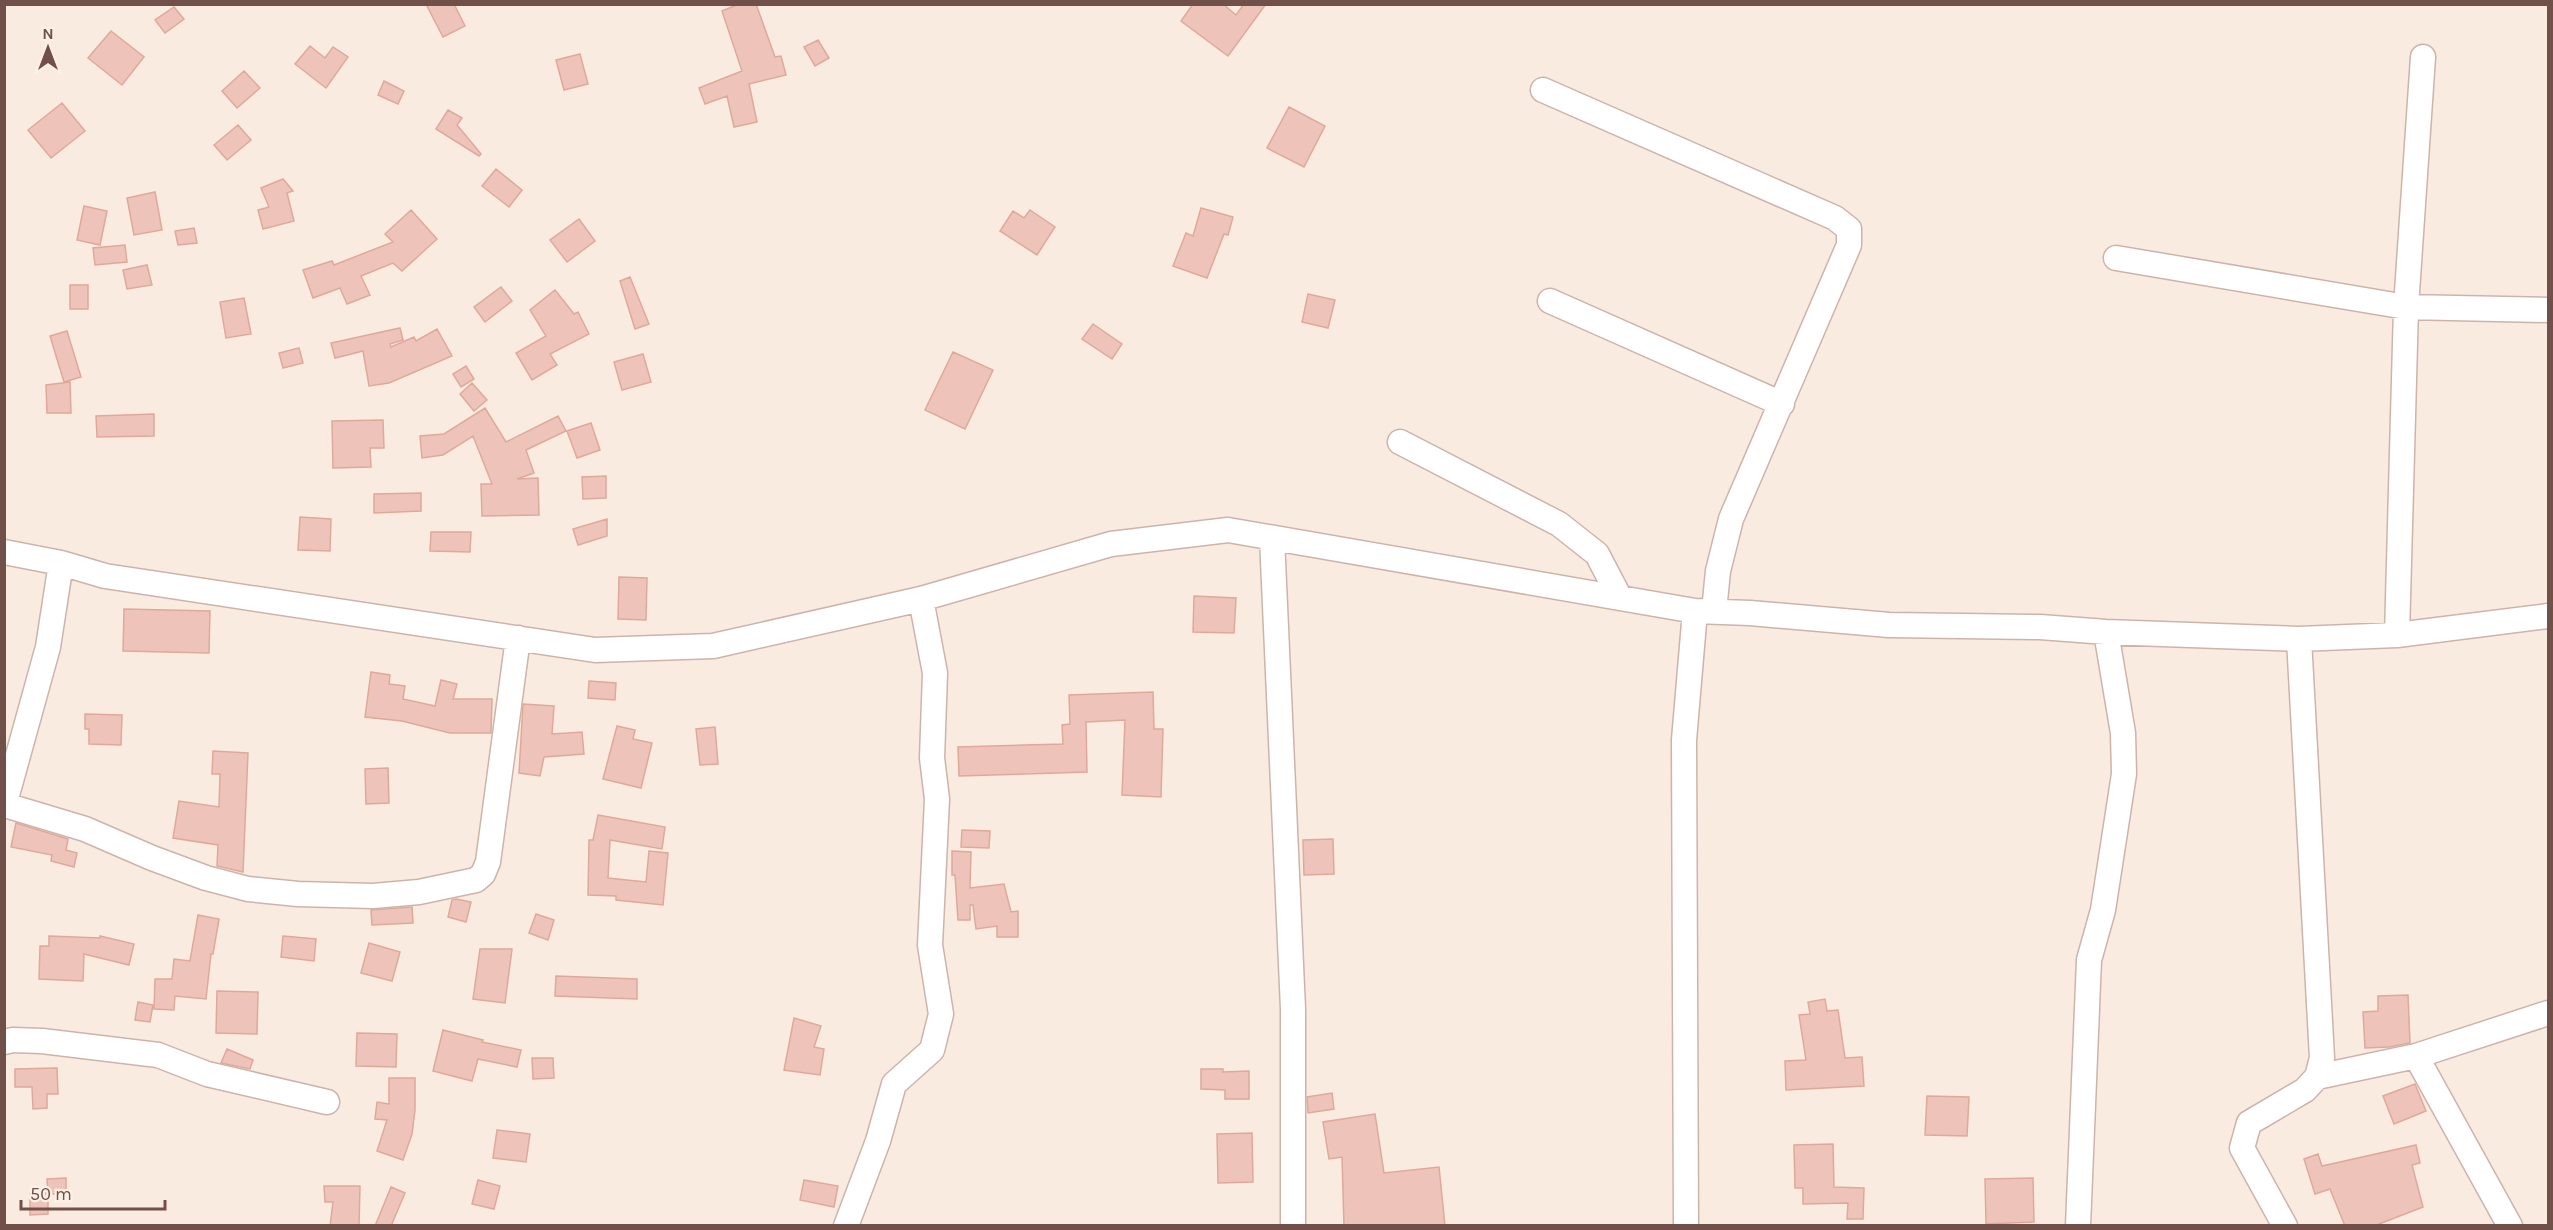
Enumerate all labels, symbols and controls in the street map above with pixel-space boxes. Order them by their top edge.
north arrow [18,18,78,78]
text: N [42,24,54,43]
scale bar [21,1173,165,1211]
text: 50 m [30,1183,72,1205]

